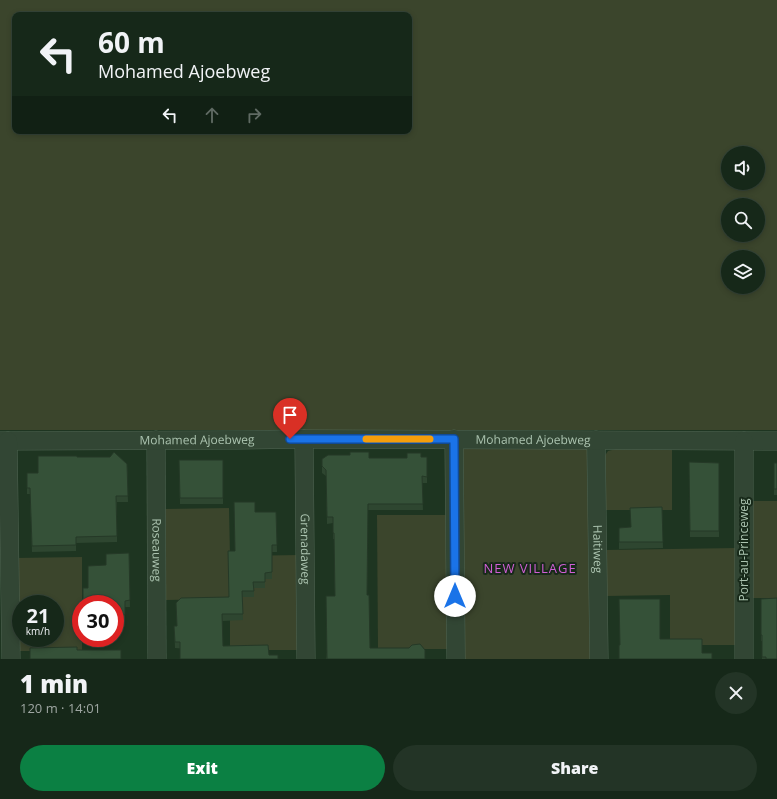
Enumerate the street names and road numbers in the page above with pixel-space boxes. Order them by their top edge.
street label: Mohamed Ajoebweg [140,431,255,448]
street label: Mohamed Ajoebweg [476,431,591,448]
street label: Port-au-Princeweg [735,498,752,601]
street label: Grenadaweg [297,513,314,585]
street label: Roseauweg [148,518,166,582]
street label: Haitiweg [589,525,607,574]

